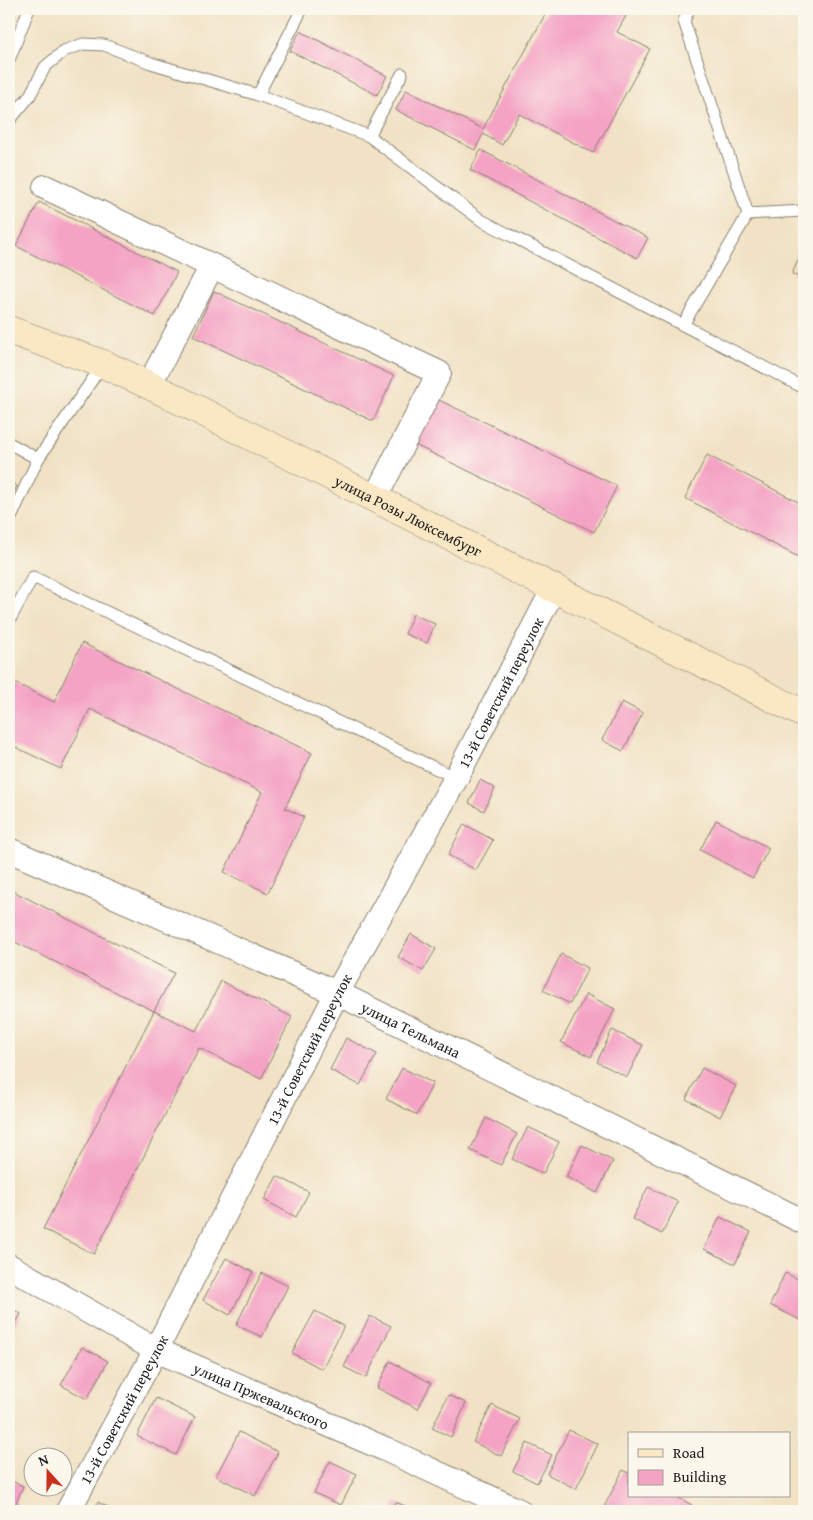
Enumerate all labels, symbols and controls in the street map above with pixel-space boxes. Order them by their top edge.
street label: улица Розы Люксембург [330,469,486,561]
street label: 13-й Советский переулок [453,613,548,771]
street label: 13-й Советский переулок [261,970,356,1128]
street label: улица Тельмана [357,996,465,1063]
street label: 13-й Советский переулок [74,1331,173,1488]
street label: улица Пржевальского [189,1357,333,1434]
legend [628,1432,790,1498]
text: Road [673,1442,704,1463]
north arrow [22,1448,72,1498]
text: N [35,1449,52,1471]
text: Building [673,1466,727,1487]

